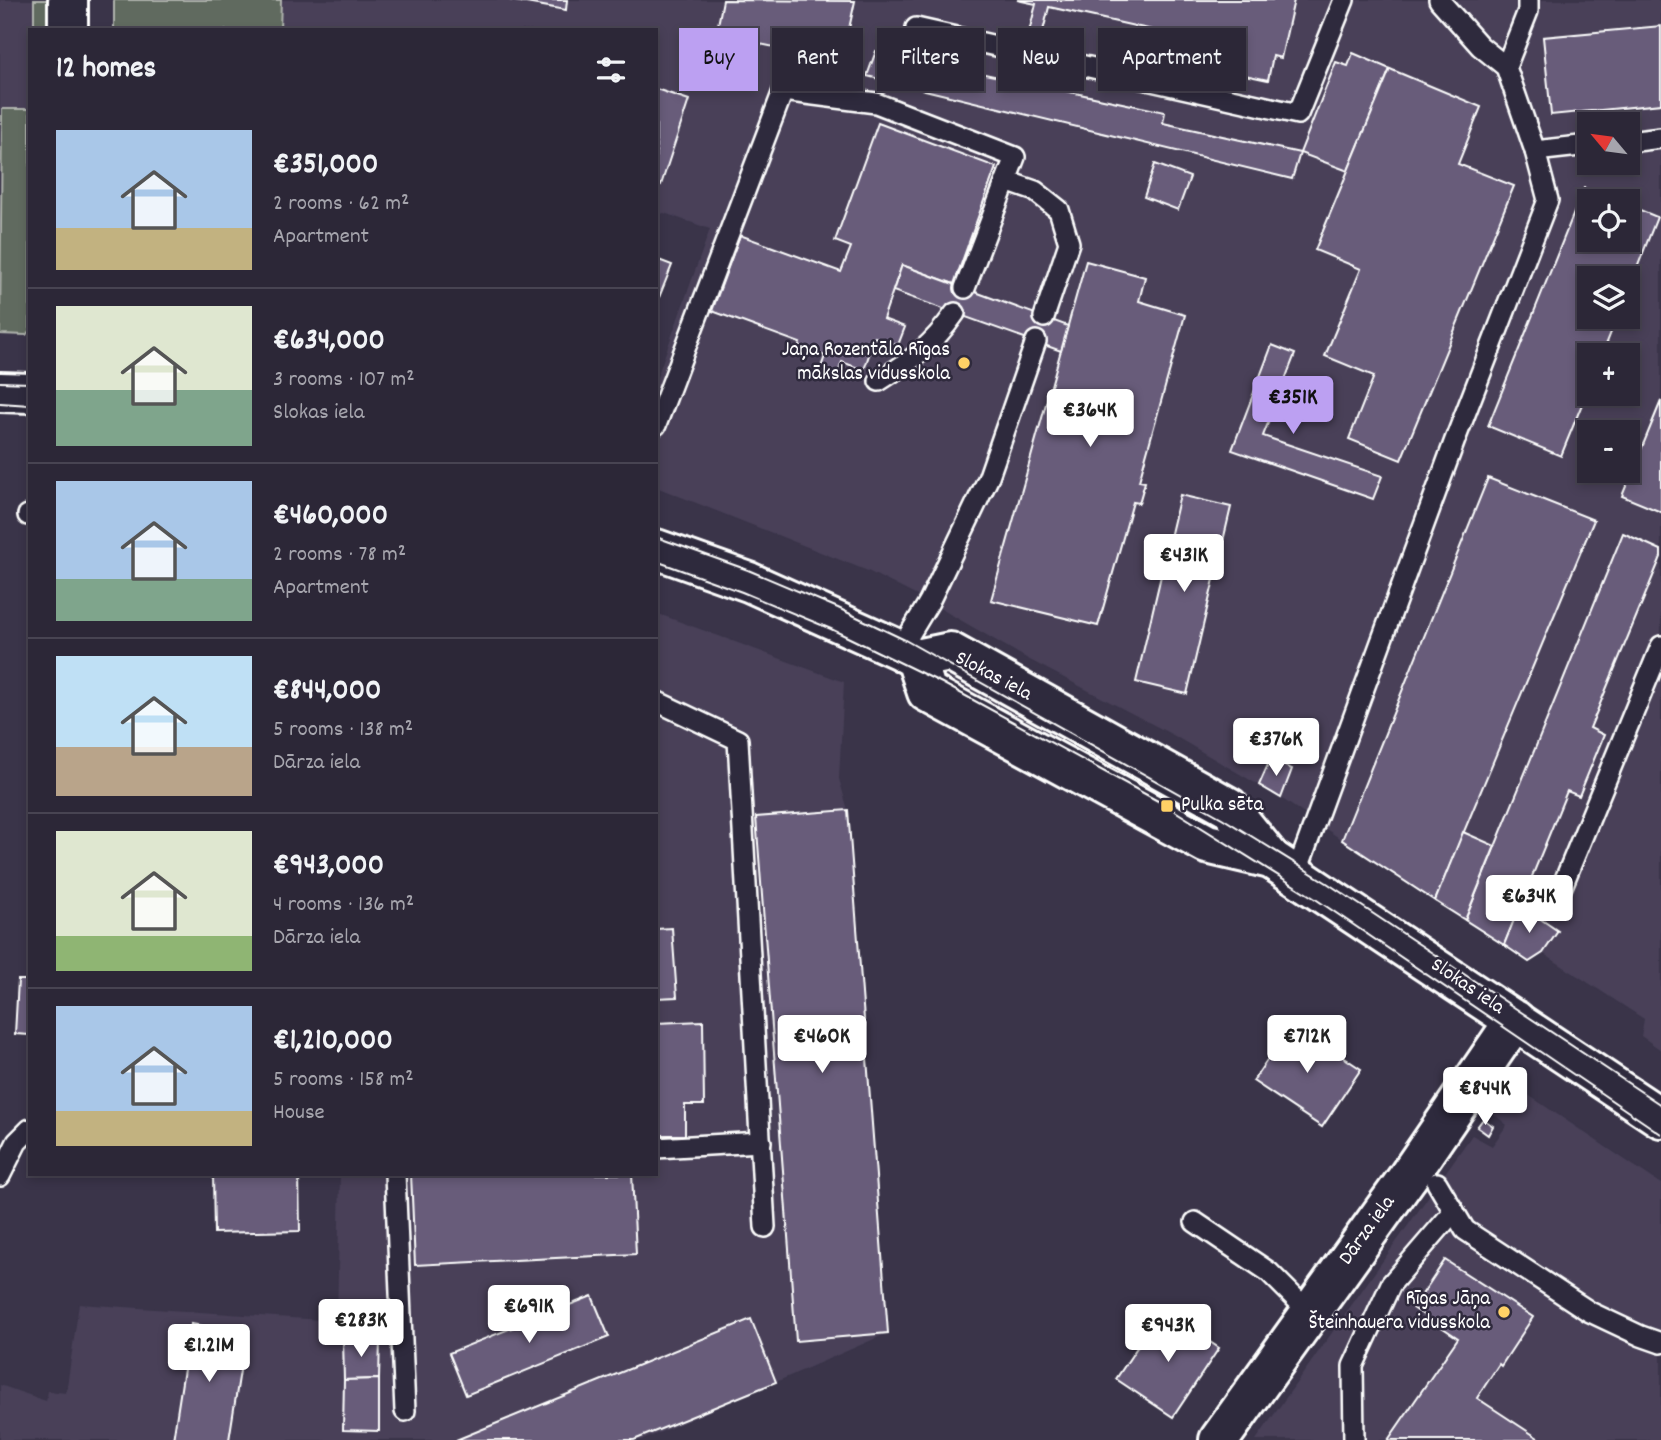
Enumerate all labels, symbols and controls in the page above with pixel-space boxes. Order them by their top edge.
chip: Buy [679,28,758,91]
chip: Rent [772,28,863,91]
chip: Filters [877,28,984,91]
chip: New [998,28,1084,91]
chip: Apartment [1098,28,1246,91]
text: 12 homes [56,49,156,92]
icon: filters [592,51,630,89]
north arrow [1577,112,1640,175]
map controls [1577,112,1640,483]
text: €351,000 [273,145,378,188]
icon: home [112,158,196,242]
text: 2 rooms · 62 m² [273,188,409,221]
button: locate [1577,189,1640,252]
text: Apartment [273,221,369,254]
button: layers [1577,266,1640,329]
text: €634,000 [273,321,385,364]
icon: home [112,334,196,418]
place label: Jaņa Rozentāla Rīgas mākslas vidusskola [782,336,951,390]
button: + [1577,343,1640,406]
marker: Jaņa Rozentāla Rīgas mākslas vidusskola [956,355,972,371]
text: 3 rooms · 107 m² [273,364,415,397]
pin: €351K [1244,376,1342,436]
text: €351K [1268,382,1318,415]
pin: €364K [1041,390,1139,449]
text: €364K [1063,395,1117,428]
text: Slokas iela [273,397,365,430]
button: − [1577,420,1640,483]
text: €460,000 [273,496,388,539]
icon: home [112,509,196,593]
pin: €431K [1135,534,1233,594]
text: 2 rooms · 78 m² [273,539,406,572]
text: €431K [1160,540,1208,573]
text: Apartment [273,572,369,605]
street label: Slokas iela [949,644,1038,710]
text: €844,000 [273,671,381,714]
icon: home [112,684,196,768]
text: 5 rooms · 138 m² [273,714,413,747]
pin: €376K [1227,718,1325,778]
text: €376K [1249,724,1303,757]
text: Dārza iela [273,747,360,780]
place label: Pulka sēta [1181,791,1264,821]
marker: Pulka sēta [1159,798,1175,814]
text: €943,000 [273,846,384,889]
icon: home [112,859,196,943]
pin: €634K [1480,876,1578,935]
text: €634K [1502,881,1556,914]
text: 4 rooms · 136 m² [273,889,414,922]
text: Dārza iela [273,922,360,955]
street label: Slokas iela [1424,951,1511,1023]
pin: €460K [773,1016,871,1075]
pin: €712K [1258,1016,1356,1075]
text: €1,210,000 [273,1021,393,1064]
text: €460K [794,1021,850,1054]
text: €712K [1283,1021,1331,1054]
icon: home [112,1034,196,1118]
text: 5 rooms · 158 m² [273,1064,414,1097]
pin: €844K [1436,1068,1534,1127]
text: €844K [1459,1073,1511,1106]
text: House [273,1097,325,1130]
street label: Dārza iela [1332,1189,1404,1272]
place label: Rīgas Jāņa Šteinhauera vidusskola [1309,1285,1491,1339]
pin: €691K [480,1286,578,1345]
text: €691K [504,1291,554,1324]
pin: €283K [312,1300,410,1359]
pin: €943K [1119,1304,1217,1364]
marker: Rīgas Jāņa Šteinhauera vidusskola [1496,1304,1512,1320]
text: €283K [335,1305,387,1338]
text: €943K [1141,1310,1195,1343]
pin: €1.21M [152,1324,266,1384]
text: €1.21M [184,1330,234,1363]

